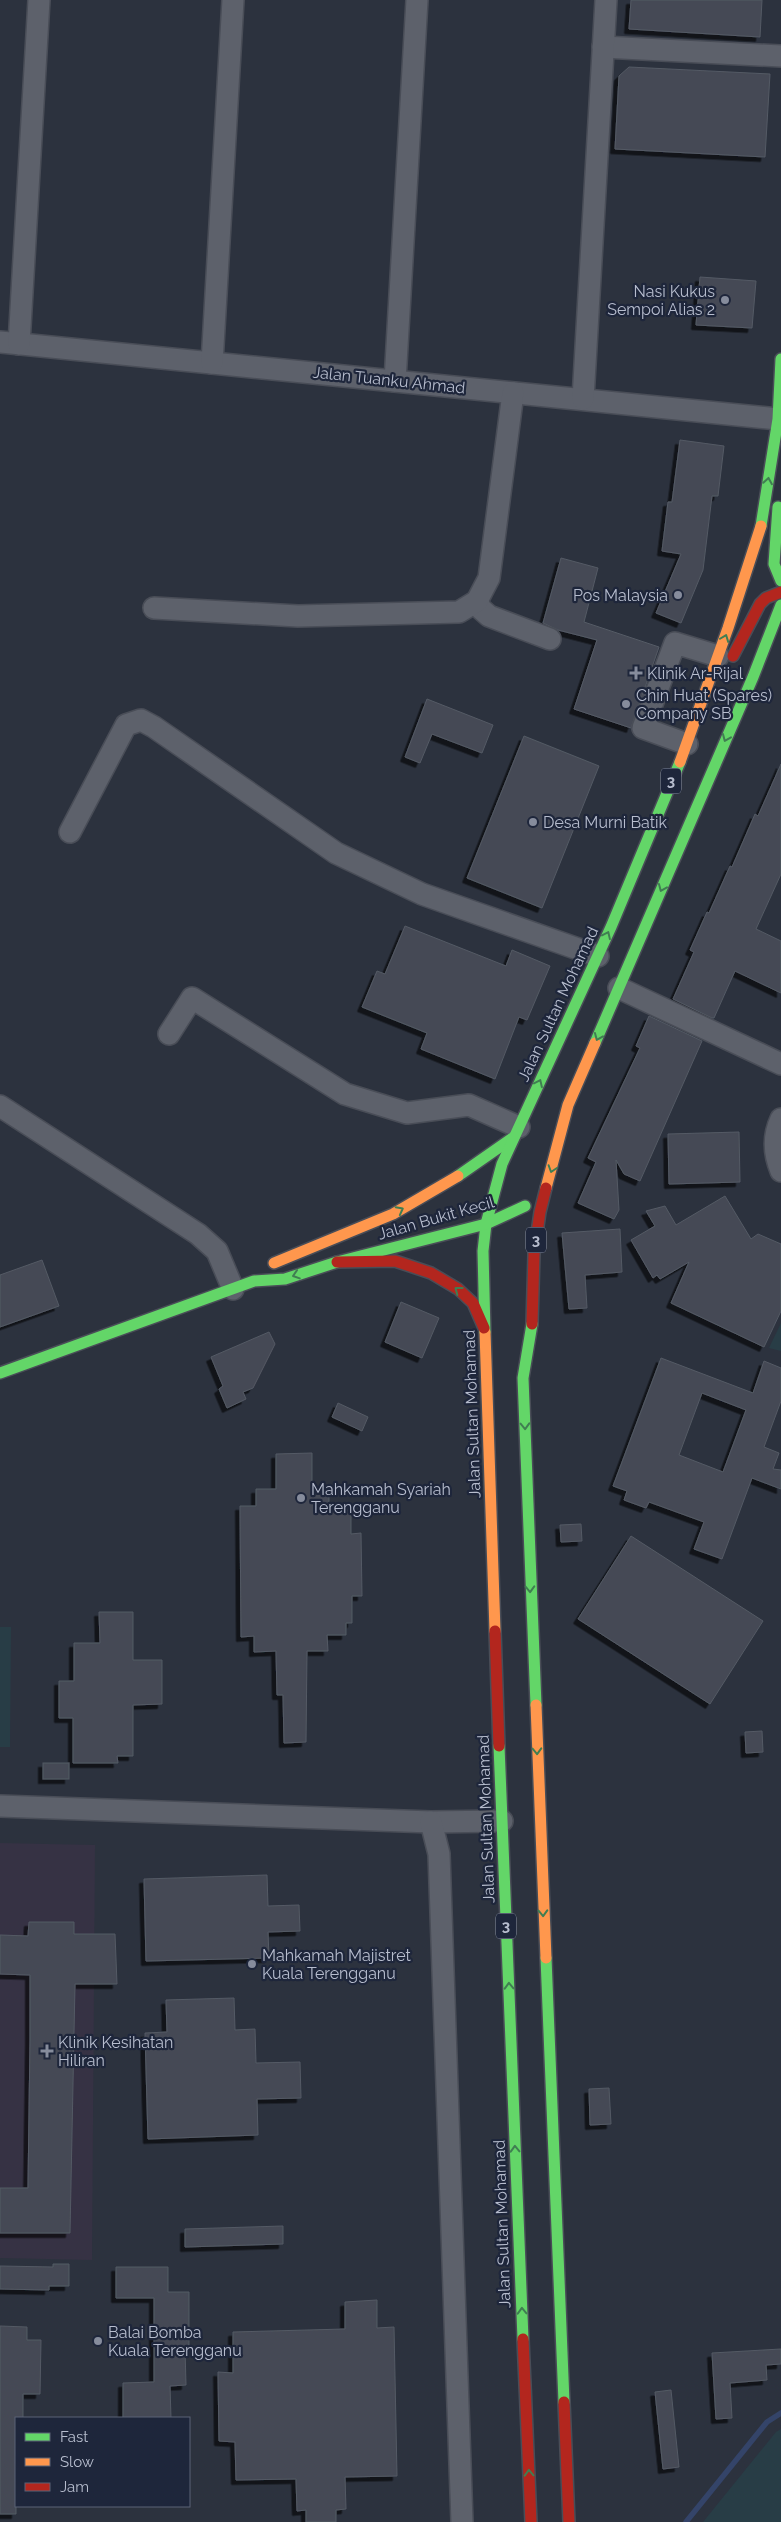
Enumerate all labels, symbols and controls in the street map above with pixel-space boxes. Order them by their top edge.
place label: Nasi Kukus Sempoi Alias 2 [607,282,715,319]
marker: Nasi Kukus Sempoi Alias 2 [719,294,731,306]
street label: Jalan Tuanku Ahmad [312,363,466,397]
one-way arrow [762,477,773,485]
place label: Pos Malaysia [573,586,668,605]
marker: Pos Malaysia [672,589,684,601]
one-way arrow [719,634,729,642]
place label: Klinik Ar-Rijal [647,664,744,683]
marker: Klinik Ar-Rijal [629,666,643,680]
place label: Chin Huat (Spares) Company SB [636,686,772,723]
marker: Chin Huat (Spares) Company SB [620,698,632,710]
one-way arrow [722,733,733,742]
road number: 3 [661,768,681,794]
place label: Desa Murni Batik [543,813,668,832]
marker: Desa Murni Batik [527,816,539,828]
one-way arrow [658,883,668,891]
street label: Jalan Sultan Mohamad [514,924,602,1084]
one-way arrow [601,931,612,940]
one-way arrow [593,1032,604,1041]
one-way arrow [533,1079,544,1088]
one-way arrow [548,1165,558,1173]
street label: Jalan Bukit Kecil [376,1192,497,1244]
one-way arrow [395,1206,404,1216]
road number: 3 [526,1228,546,1252]
one-way arrow [293,1270,301,1280]
one-way arrow [454,1287,463,1296]
street label: Jalan Sultan Mohamad [460,1329,484,1499]
one-way arrow [519,1423,530,1431]
place label: Mahkamah Syariah Terengganu [311,1480,451,1517]
marker: Mahkamah Syariah Terengganu [295,1492,307,1504]
one-way arrow [525,1585,536,1593]
street label: Jalan Sultan Mohamad [474,1734,498,1904]
one-way arrow [531,1747,542,1755]
one-way arrow [538,1910,549,1918]
road number: 3 [496,1914,516,1938]
place label: Mahkamah Majistret Kuala Terengganu [262,1946,412,1983]
marker: Mahkamah Majistret Kuala Terengganu [246,1958,258,1970]
one-way arrow [503,1982,514,1990]
place label: Klinik Kesihatan Hiliran [58,2033,173,2070]
marker: Klinik Kesihatan Hiliran [40,2044,54,2058]
street label: Jalan Sultan Mohamad [490,2139,514,2309]
one-way arrow [510,2144,521,2152]
one-way arrow [517,2307,527,2314]
place label: Balai Bomba Kuala Terengganu [108,2323,242,2360]
marker: Balai Bomba Kuala Terengganu [92,2335,104,2347]
legend [15,2417,190,2507]
text: Fast [60,2428,88,2446]
text: Slow [60,2453,94,2471]
one-way arrow [523,2469,534,2477]
text: Jam [60,2478,89,2496]

